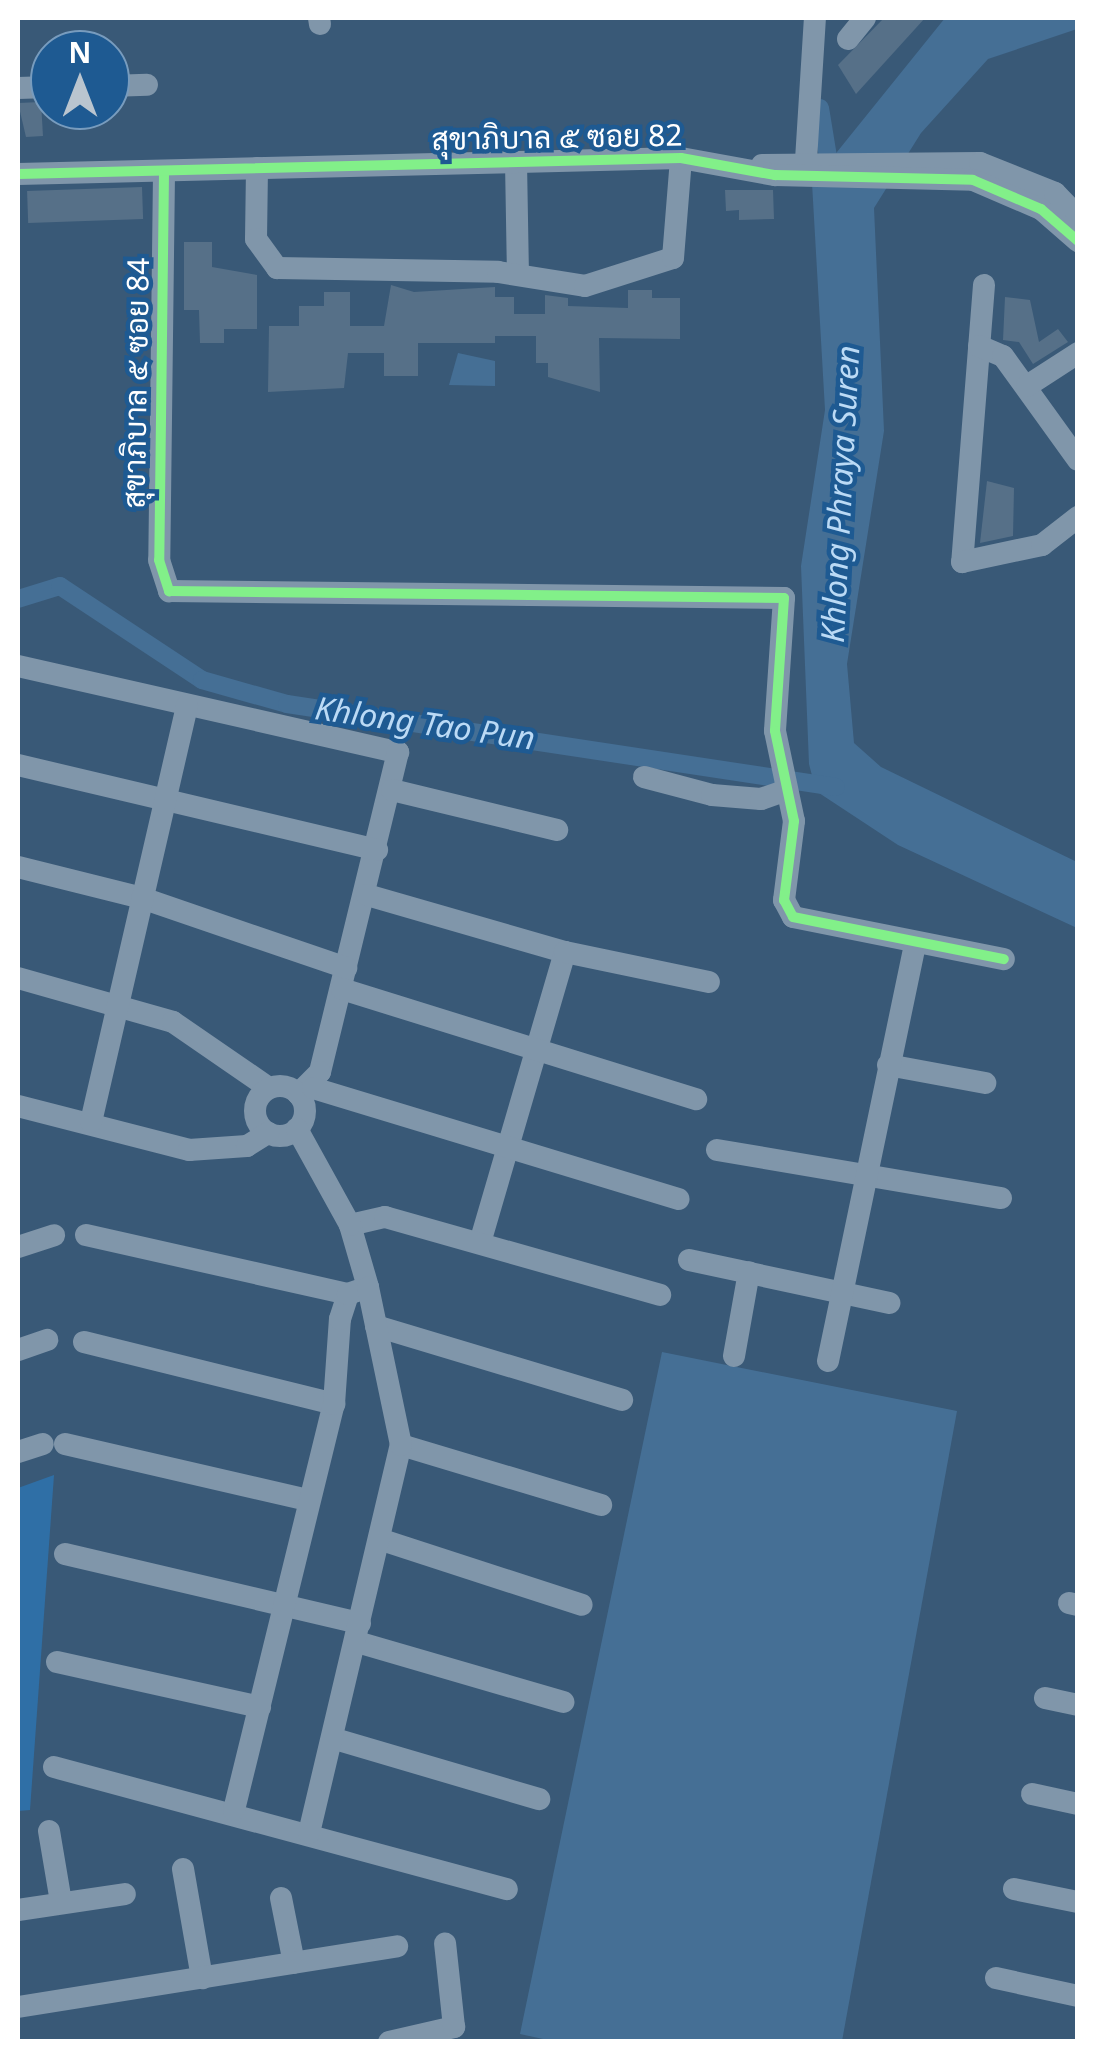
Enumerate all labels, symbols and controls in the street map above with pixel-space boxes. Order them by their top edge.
north arrow [30,30,130,130]
text: N [69,33,91,71]
street label: สุขาภิบาล ๕ ซอย 82 [431,117,683,157]
street label: สุขาภิบาล ๕ ซอย 84 [116,257,156,509]
water label: Khlong Phraya Suren [813,344,867,644]
water label: Khlong Tao Pun [313,689,537,757]

